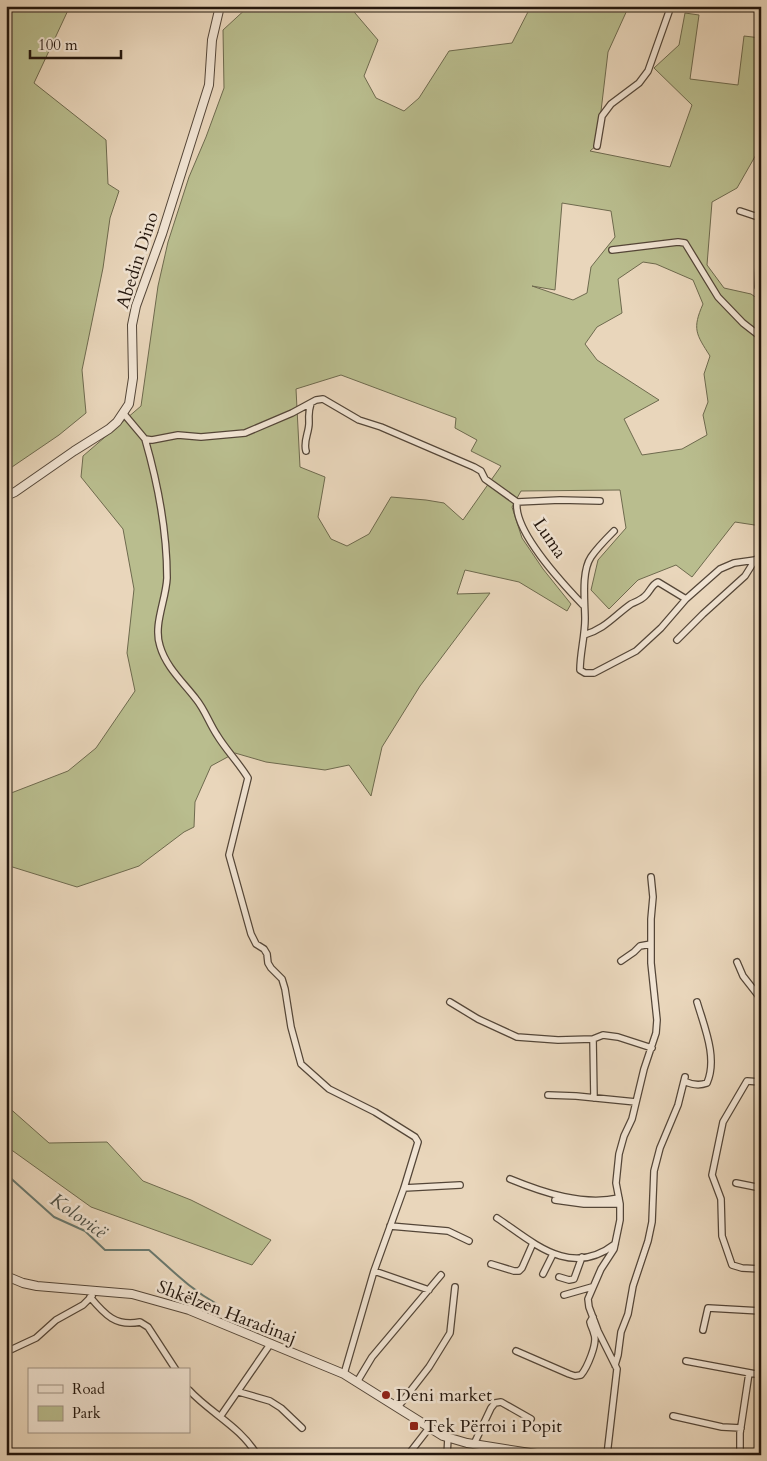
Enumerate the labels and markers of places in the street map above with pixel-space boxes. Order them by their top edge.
place label: Deni market [396,1383,492,1408]
marker: Deni market [380,1389,392,1401]
place label: Tek Përroi i Popit [424,1414,562,1439]
marker: Tek Përroi i Popit [408,1420,420,1432]

